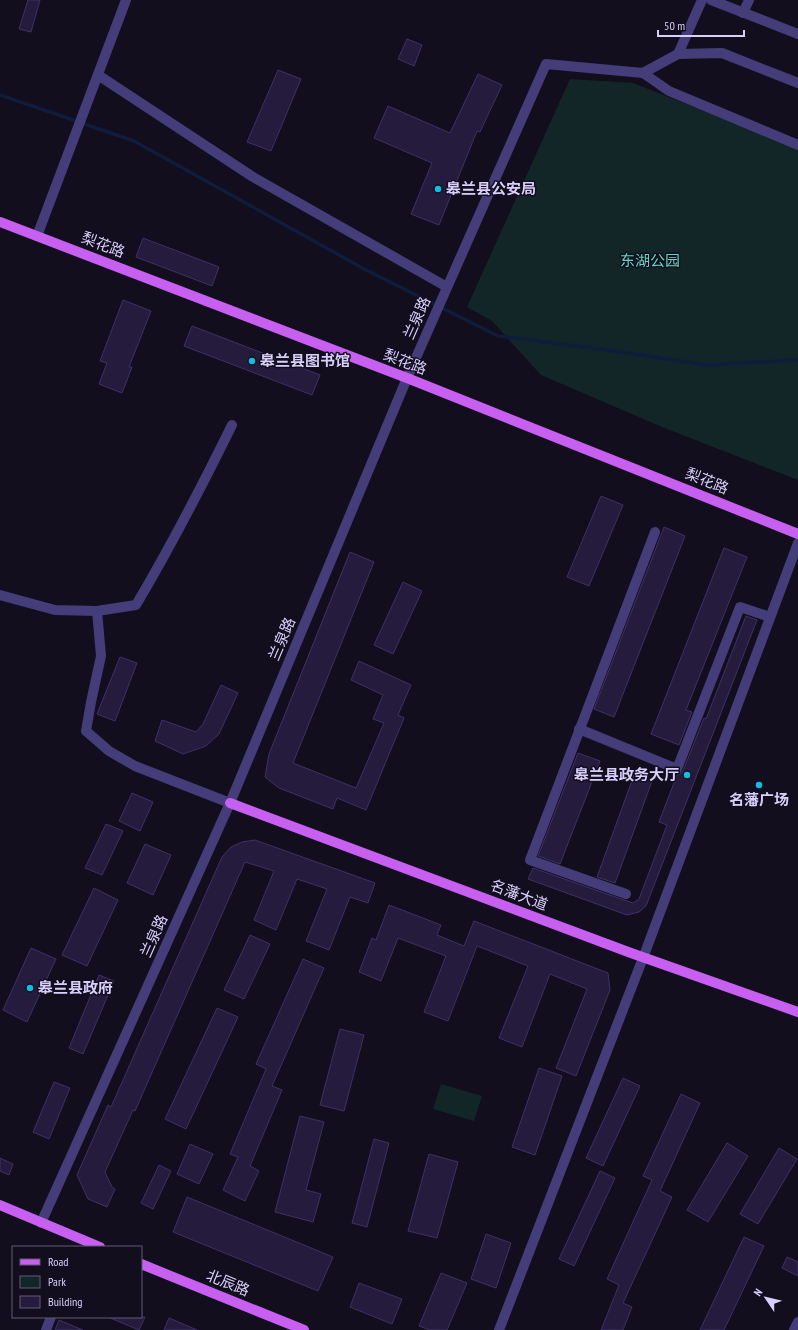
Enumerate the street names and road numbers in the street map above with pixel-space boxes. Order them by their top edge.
street label: 梨花路 [79,228,128,261]
street label: 兰泉路 [399,293,434,342]
street label: 梨花路 [381,345,430,378]
street label: 梨花路 [683,463,732,498]
street label: 兰泉路 [264,614,299,663]
street label: 名藩大道 [488,875,551,914]
street label: 兰泉路 [136,911,171,960]
street label: 北辰路 [204,1265,253,1300]

